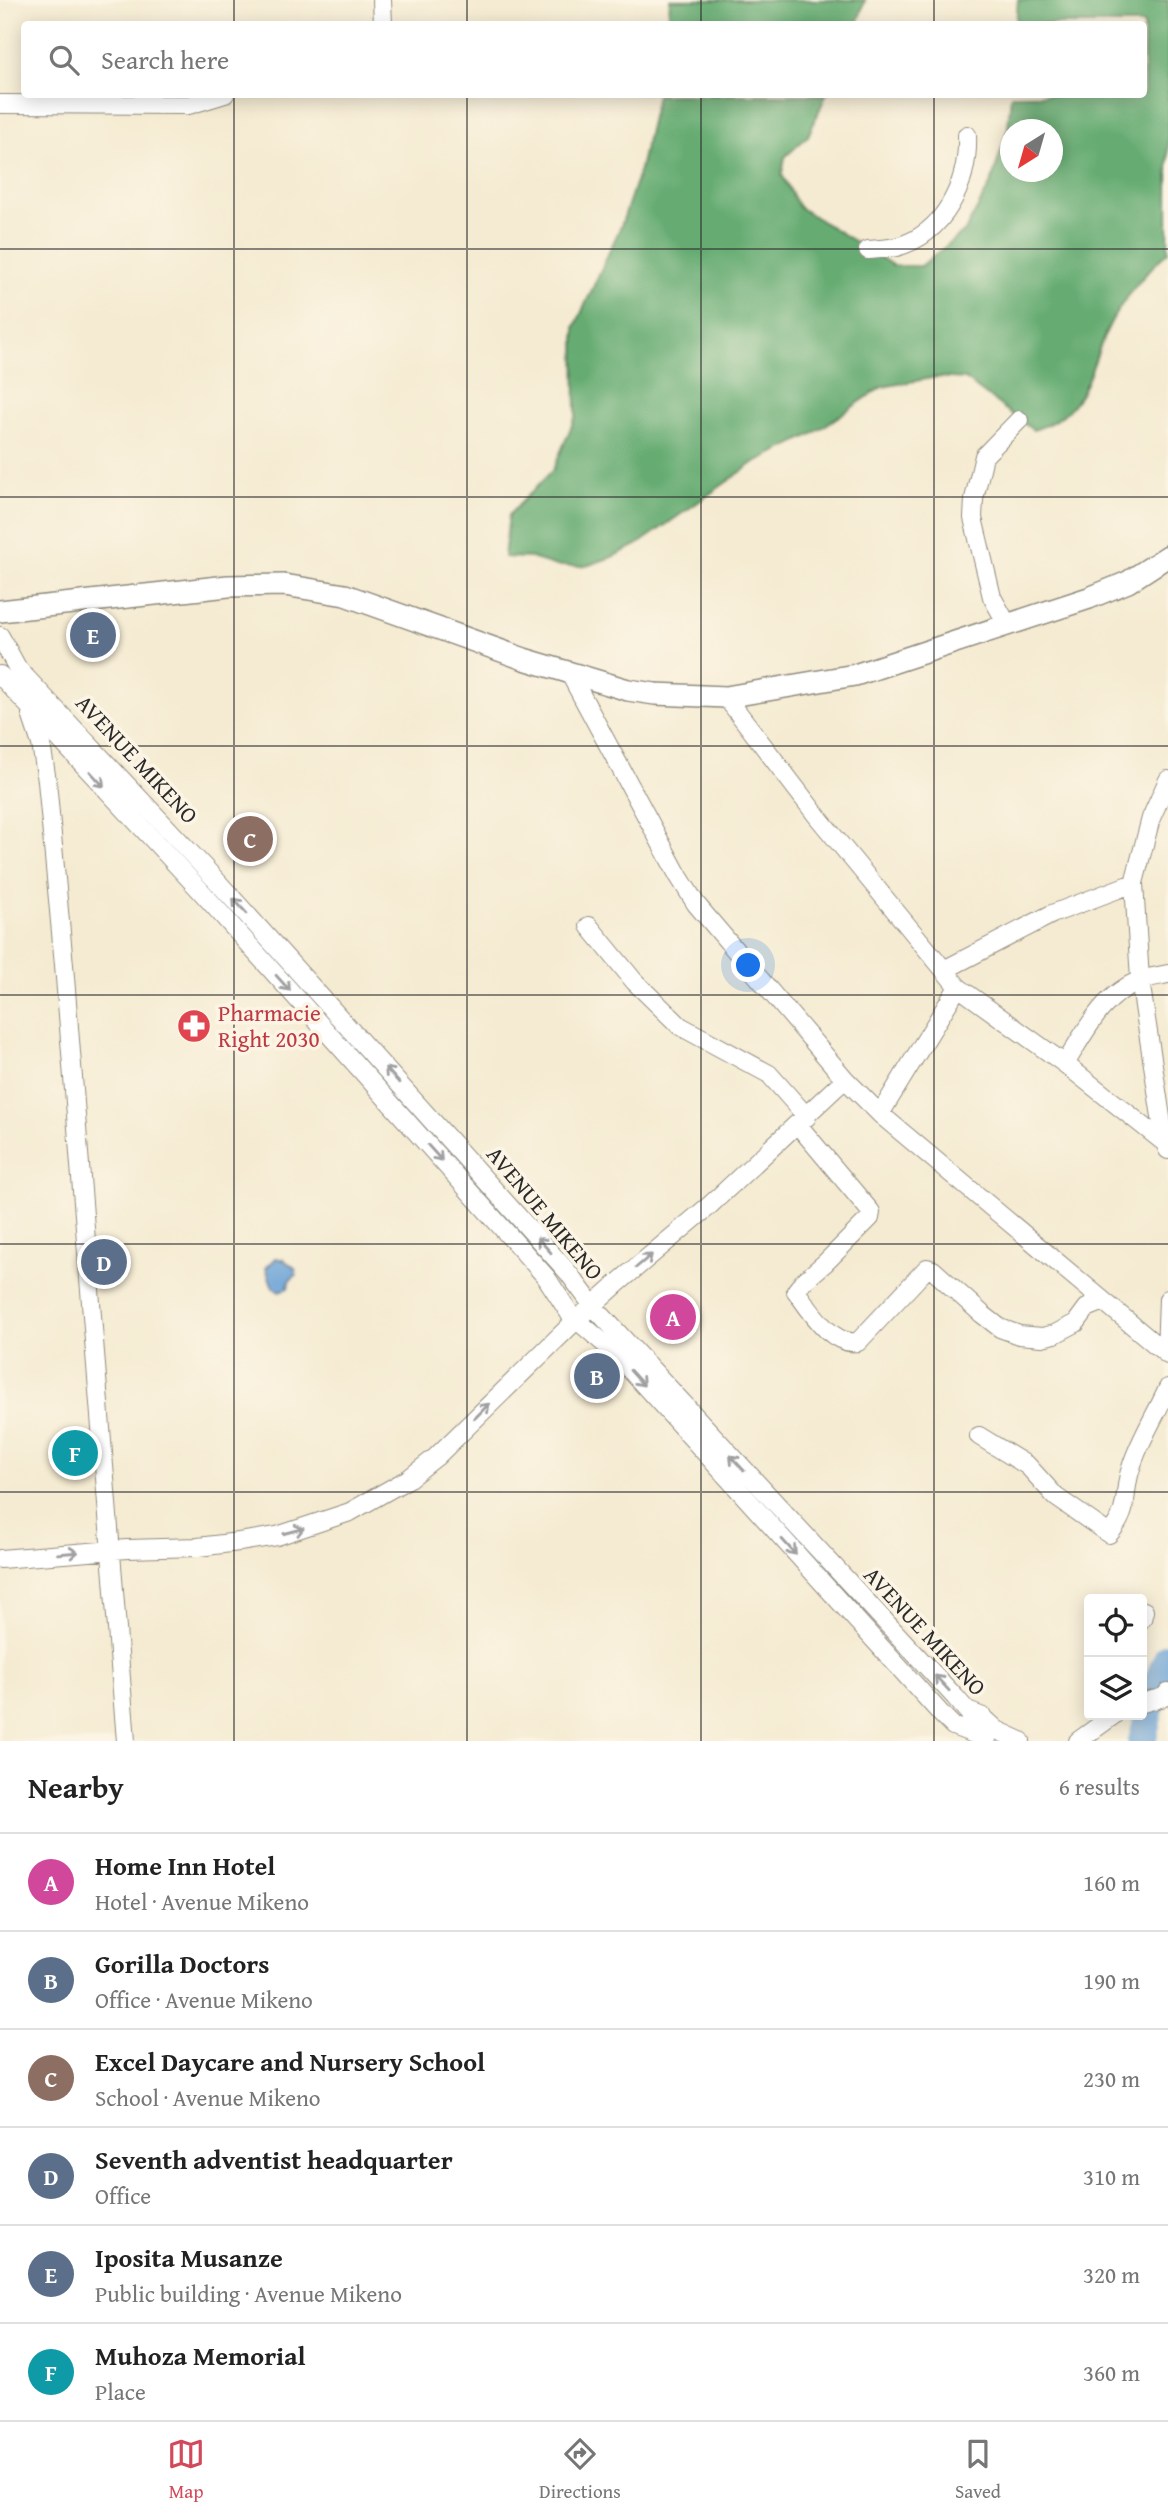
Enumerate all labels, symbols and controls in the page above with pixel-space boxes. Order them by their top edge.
search box [21,21,1147,98]
text: Search here [101,40,229,79]
icon: search [45,41,83,79]
north arrow [1000,119,1063,182]
pin: E [70,609,116,661]
street label: AVENUE MIKENO [69,687,206,831]
one-way arrow [89,770,105,788]
pin: C [227,813,273,865]
one-way arrow [231,898,248,915]
your location [731,948,765,982]
one-way arrow [275,974,292,991]
place label: Pharmacie Right 2030 [218,996,321,1055]
pharmacy icon: Pharmacie Right 2030 [175,1007,213,1045]
one-way arrow [384,1066,400,1084]
street label: AVENUE MIKENO [479,1139,611,1287]
one-way arrow [427,1143,443,1161]
pin: D [81,1236,127,1288]
one-way arrow [536,1236,552,1254]
one-way arrow [634,1253,652,1269]
pin: A [650,1291,696,1343]
pin: B [574,1350,620,1402]
one-way arrow [629,1369,645,1387]
one-way arrow [474,1402,491,1419]
pin: F [52,1427,98,1479]
one-way arrow [729,1455,746,1472]
one-way arrow [282,1524,305,1537]
one-way arrow [781,1538,797,1556]
one-way arrow [56,1546,79,1559]
street label: AVENUE MIKENO [857,1559,994,1703]
map controls [1084,1594,1147,1720]
button: locate [1084,1594,1147,1657]
button: layers [1084,1657,1147,1720]
one-way arrow [934,1675,951,1692]
text: Nearby [28,1765,124,1809]
text: 6 results [1059,1770,1140,1803]
text: Home Inn Hotel [95,1846,275,1885]
text: A [44,1866,58,1899]
text: 160 m [1083,1866,1140,1899]
text: Hotel · Avenue Mikeno [95,1885,309,1918]
text: Gorilla Doctors [95,1944,269,1983]
text: B [44,1964,58,1997]
text: 190 m [1083,1964,1140,1997]
text: Office · Avenue Mikeno [95,1983,313,2016]
text: Excel Daycare and Nursery School [95,2042,485,2081]
text: C [44,2062,58,2095]
text: 230 m [1083,2062,1140,2095]
text: School · Avenue Mikeno [95,2081,321,2114]
text: Seventh adventist headquarter [95,2140,453,2179]
text: D [44,2160,58,2193]
text: 310 m [1083,2160,1140,2193]
text: Office [95,2179,151,2212]
text: Iposita Musanze [95,2238,283,2277]
text: E [45,2258,57,2291]
text: 320 m [1083,2258,1140,2291]
text: Public building · Avenue Mikeno [95,2277,402,2310]
text: Muhoza Memorial [95,2336,306,2375]
text: F [45,2356,57,2389]
text: 360 m [1083,2356,1140,2389]
text: Place [95,2375,146,2408]
tab: Map [167,2435,205,2505]
tab: Directions [539,2435,621,2505]
tab: Saved [955,2435,1001,2505]

